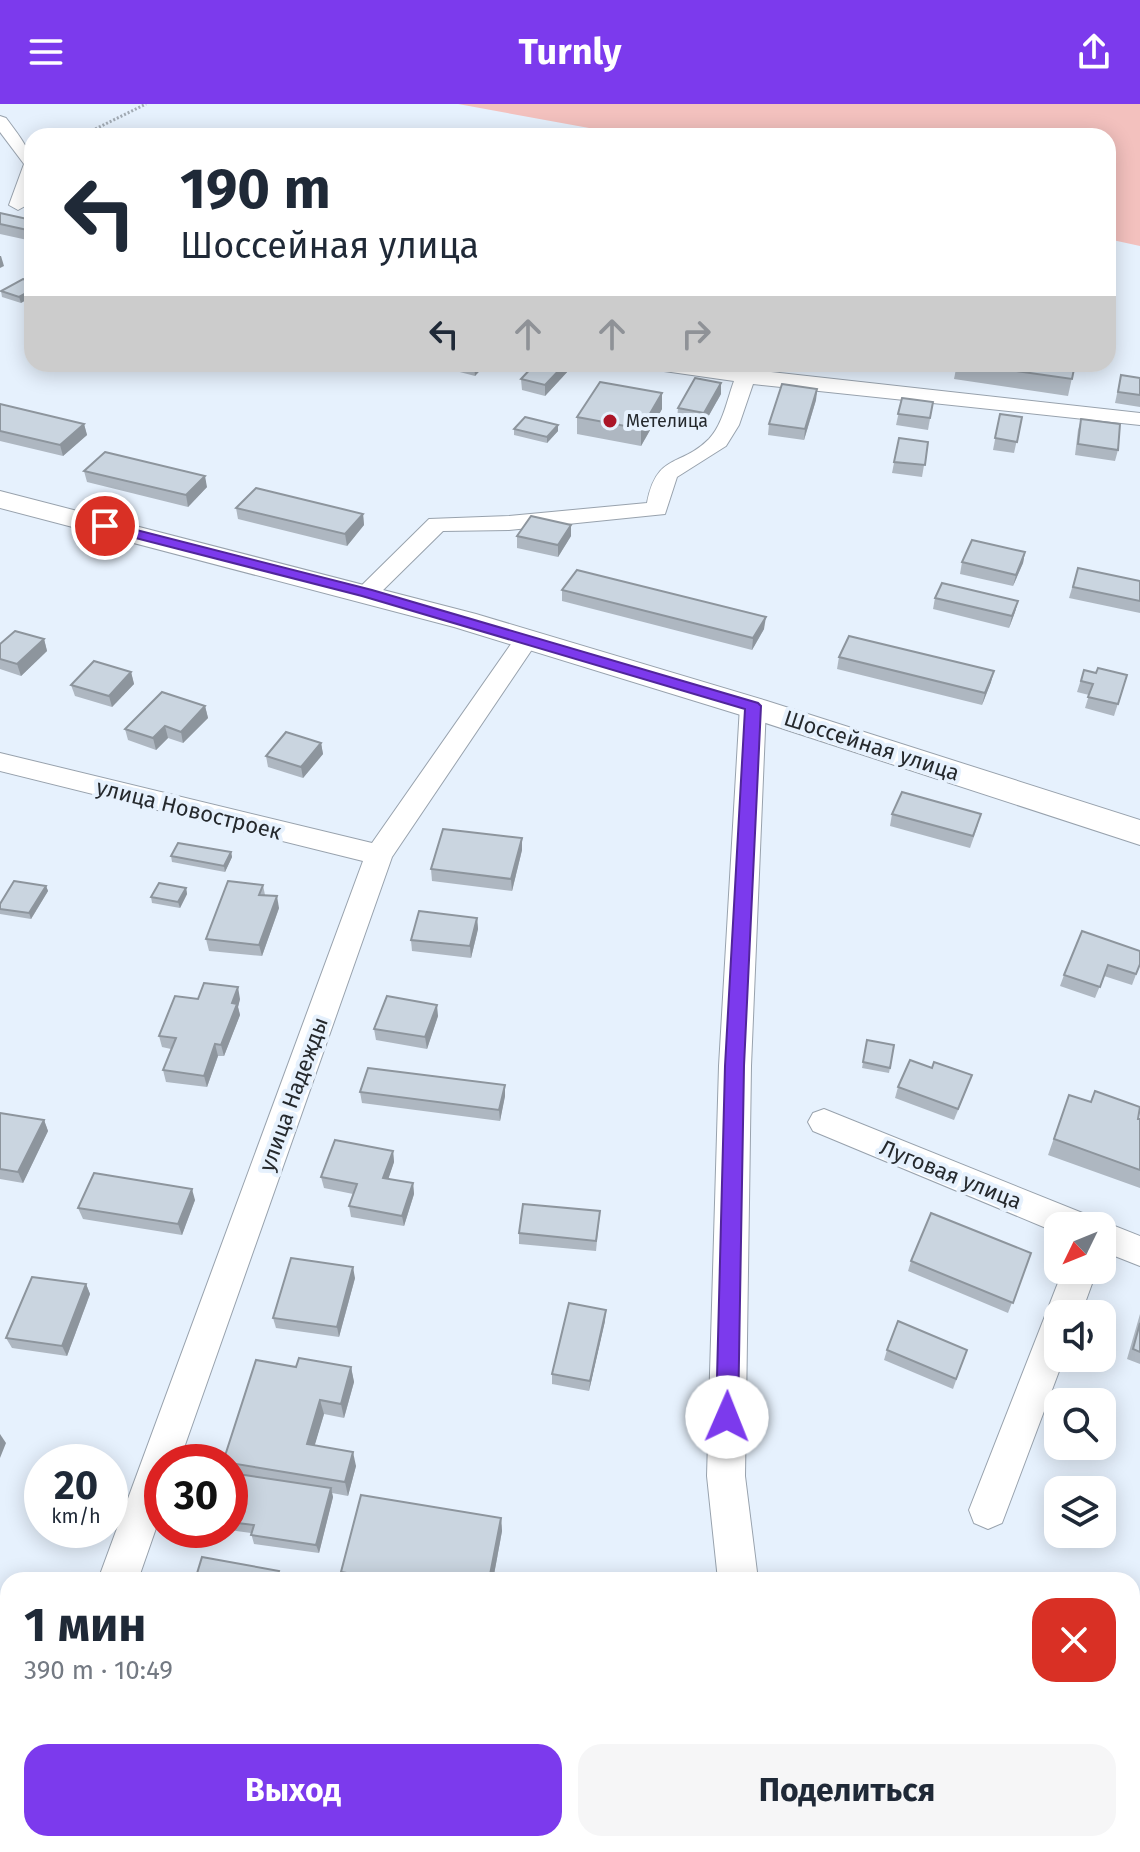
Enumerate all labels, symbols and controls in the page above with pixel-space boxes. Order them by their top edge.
icon: menu [24,30,68,74]
text: Turnly [519,30,621,74]
icon: share [1072,30,1116,74]
text: 190 m [180,156,331,223]
icon: left [48,160,152,264]
text: Шоссейная улица [180,224,479,268]
icon: left [422,312,466,356]
icon: ahead [506,312,550,356]
icon: ahead [590,312,634,356]
icon: right [674,312,718,356]
place label: Метелица [626,410,708,432]
marker: Метелица [601,412,619,430]
pin [71,492,139,560]
icon: arrive [83,504,127,548]
street label: Шоссейная улица [781,704,963,787]
street label: улица Новостроек [93,773,285,846]
street label: улица Надежды [253,1013,334,1175]
street label: Луговая улица [876,1134,1026,1215]
north arrow [1044,1212,1116,1284]
map controls [1044,1212,1116,1548]
button: sound [1044,1300,1116,1372]
position arrow [685,1375,769,1459]
button: search [1044,1388,1116,1460]
speed limit sign: 30 [144,1444,248,1548]
text: 20 [54,1462,98,1510]
button: layers [1044,1476,1116,1548]
text: km/h [51,1504,101,1528]
text: 1 мин [24,1596,146,1654]
button: close [1032,1598,1116,1682]
text: 390 m · 10:49 [24,1655,173,1686]
button: Выход [24,1744,562,1836]
button: Поделиться [578,1744,1116,1836]

